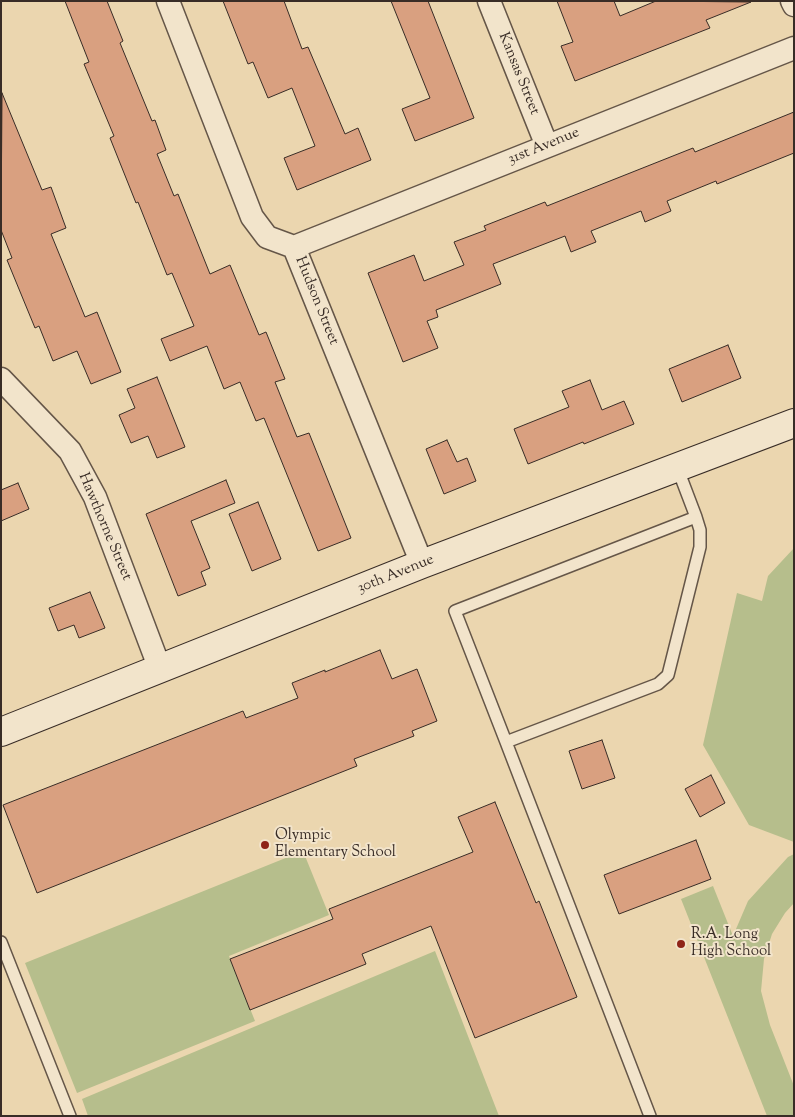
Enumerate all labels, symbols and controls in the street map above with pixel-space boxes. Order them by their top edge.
street label: Kansas Street [493,30,543,118]
street label: 31st Avenue [506,125,582,169]
street label: Hudson Street [290,254,342,348]
street label: Hawthorne Street [73,471,135,583]
street label: 30th Avenue [355,551,437,599]
place label: Olympic Elementary School [275,827,396,862]
marker: Olympic Elementary School [259,839,271,851]
place label: R.A. Long High School [691,926,771,961]
marker: R.A. Long High School [675,938,687,950]

